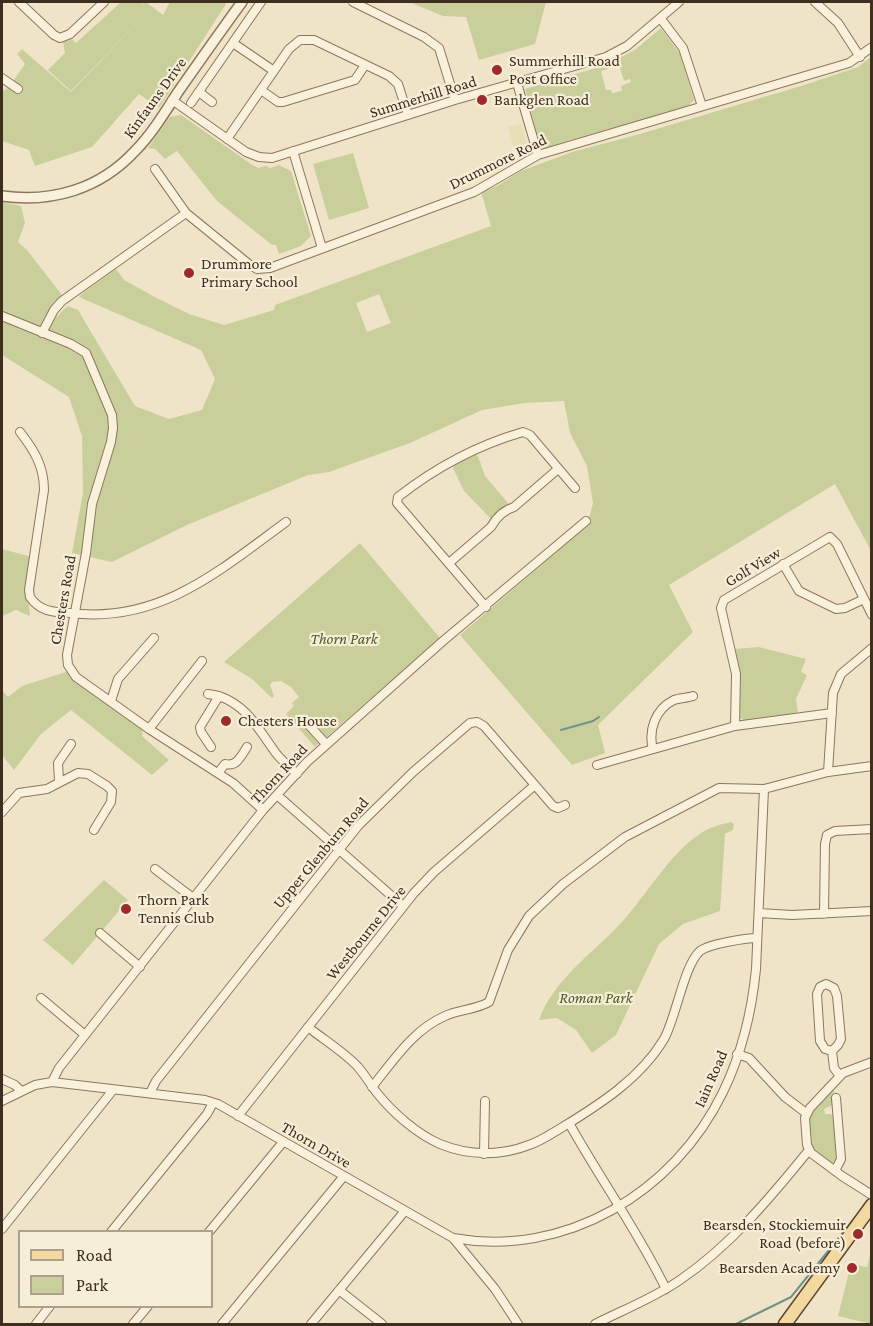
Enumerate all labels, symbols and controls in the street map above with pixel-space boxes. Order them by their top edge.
place label: Summerhill Road Post Office [509,51,620,89]
street label: Kinfauns Drive [119,54,191,142]
marker: Summerhill Road Post Office [490,63,504,77]
street label: Summerhill Road [367,72,479,122]
place label: Bankglen Road [494,90,589,110]
marker: Bankglen Road [475,93,489,107]
street label: Drummore Road [446,130,550,194]
place label: Drummore Primary School [201,254,298,292]
marker: Drummore Primary School [182,266,196,280]
street label: Golf View [722,543,784,591]
street label: Chesters Road [46,554,80,646]
park label: Thorn Park [310,629,378,649]
place label: Chesters House [238,711,337,731]
marker: Chesters House [219,714,233,728]
street label: Thorn Road [246,740,312,808]
street label: Upper Glenburn Road [269,793,373,913]
street label: Westbourne Drive [322,882,410,984]
place label: Thorn Park Tennis Club [138,890,214,928]
marker: Thorn Park Tennis Club [119,902,133,916]
park label: Roman Park [559,988,633,1008]
street label: Iain Road [690,1047,732,1111]
street label: Thorn Drive [278,1117,354,1173]
place label: Bearsden, Stockiemuir Road (before) [703,1215,846,1253]
marker: Bearsden, Stockiemuir Road (before) [851,1227,865,1241]
legend [18,1230,213,1308]
text: Road [76,1245,113,1265]
place label: Bearsden Academy [719,1258,840,1278]
marker: Bearsden Academy [845,1261,859,1275]
text: Park [76,1275,108,1295]

